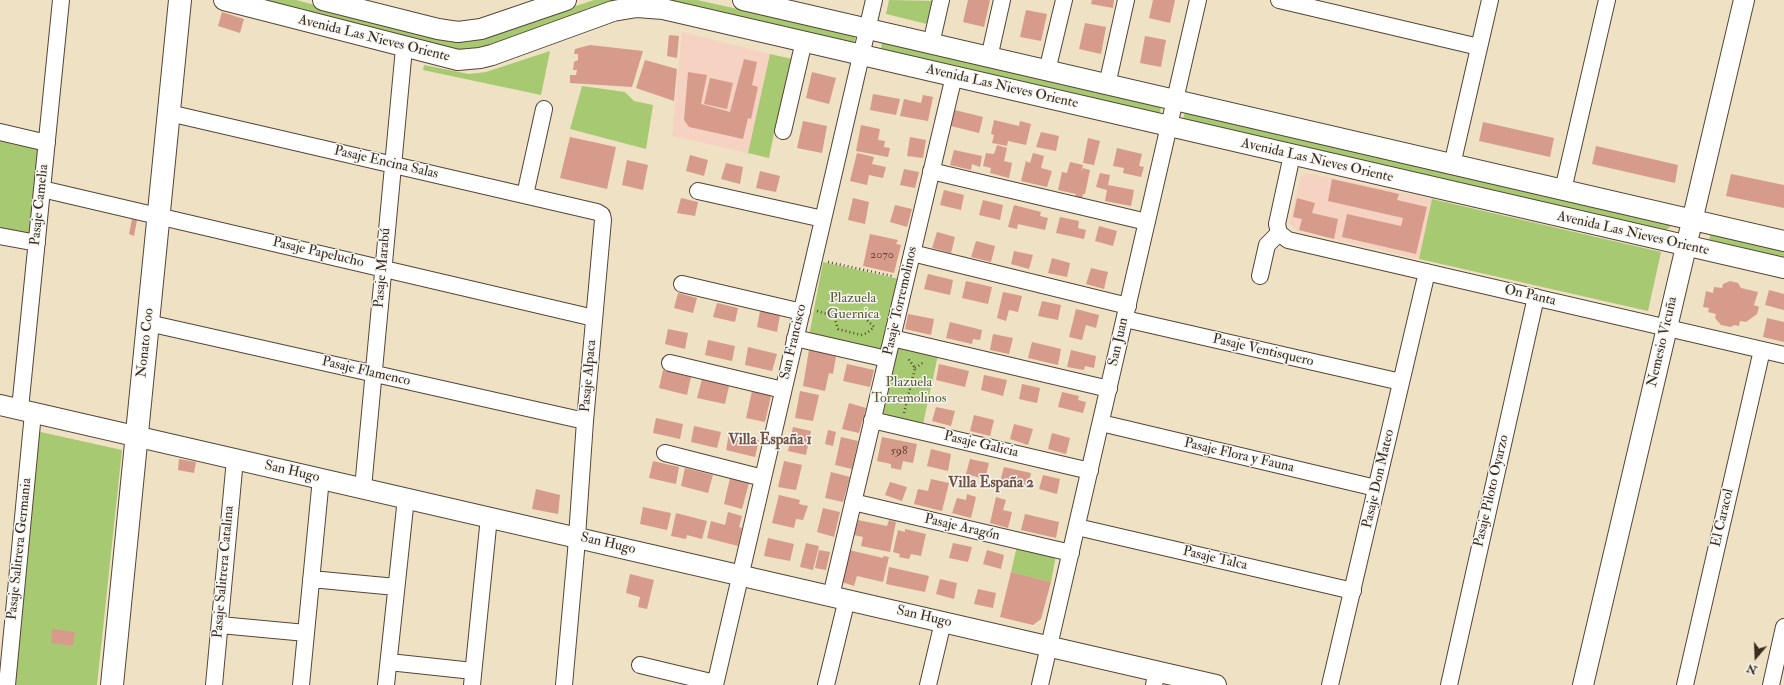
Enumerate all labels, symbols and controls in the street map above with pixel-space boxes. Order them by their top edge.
street label: Avenida Las Nieves Oriente [297,12,451,66]
street label: Avenida Las Nieves Oriente [924,61,1080,113]
street label: Avenida Las Nieves Oriente [1239,135,1395,187]
street label: Pasaje Encina Salas [332,143,440,183]
street label: Pasaje Camelia [27,163,53,247]
street label: Avenida Las Nieves Oriente [1555,208,1711,260]
street label: Pasaje Marabú [371,227,395,309]
street label: Pasaje Papelucho [271,234,365,272]
street label: Pasaje Torremolinos [880,245,922,357]
house number: 2070 [870,248,894,262]
street label: On Panta [1502,282,1558,310]
park label: Plazuela Guernica [827,291,879,324]
street label: Nemesio Vicuña [1644,295,1682,389]
street label: San Francisco [777,303,811,381]
street label: Nonato Coo [134,307,158,379]
street label: San Juan [1105,316,1133,368]
street label: Pasaje Ventisquero [1211,331,1315,371]
street label: Pasaje Alpaca [577,339,601,413]
street label: Pasaje Flamenco [320,354,412,390]
park label: Plazuela Torremolinos [871,375,947,408]
street label: Pasaje Galicia [942,428,1020,462]
street label: Pasaje Don Mateo [1359,428,1399,530]
district label: Villa España 1 [728,432,812,450]
street label: Pasaje Piloto Oyarzo [1471,433,1513,549]
street label: Pasaje Flora y Fauna [1182,435,1296,477]
house number: 598 [890,444,908,458]
street label: San Hugo [263,458,321,486]
district label: Villa España 2 [948,475,1034,493]
street label: Pasaje Salitrera Germania [4,477,36,621]
street label: El Caracol [1708,487,1738,549]
street label: Pasaje Salitrera Catalina [210,505,238,639]
street label: Pasaje Aragón [923,511,1001,545]
street label: San Hugo [579,530,637,558]
street label: Pasaje Talca [1181,543,1249,575]
street label: San Hugo [895,603,953,631]
north arrow [1736,637,1776,677]
text: N [1745,661,1759,677]

